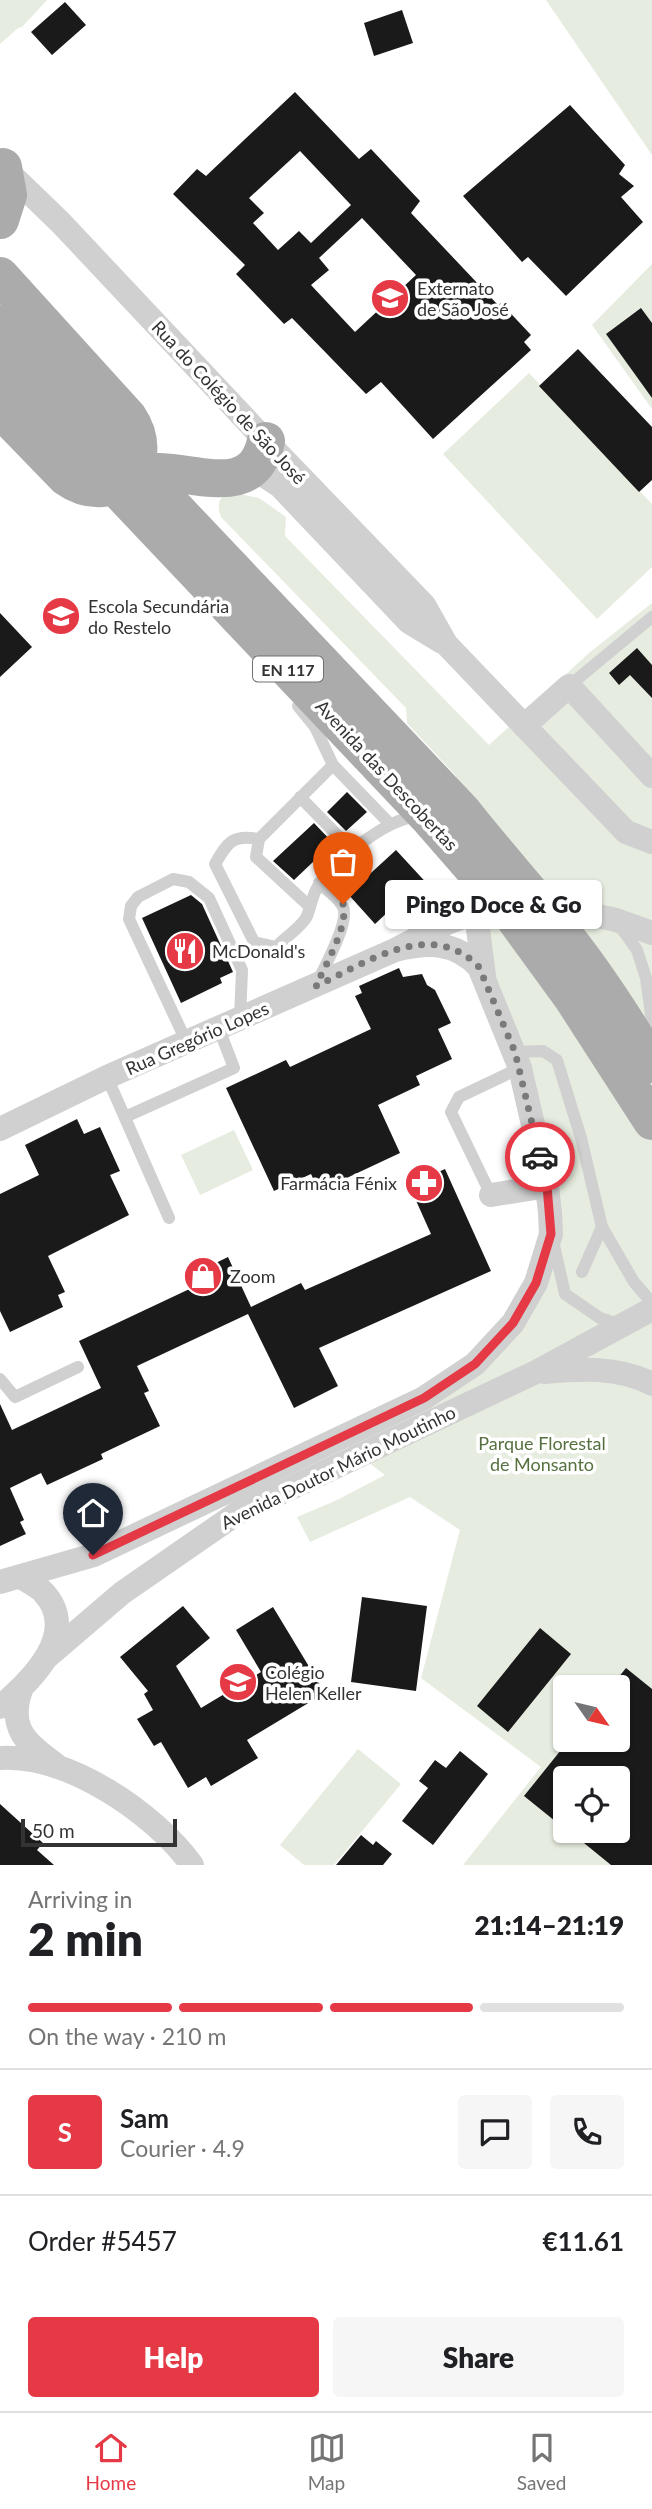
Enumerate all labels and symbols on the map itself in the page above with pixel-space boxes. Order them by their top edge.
school or university icon: Externato de São José [369,277,411,319]
place label: Externato de São José [417,277,509,320]
street label: Rua do Colégio de São José [147,316,311,488]
school or university icon: Escola Secundária do Restelo [40,595,82,637]
place label: Escola Secundária do Restelo [88,595,229,638]
road number: EN 117 [253,656,323,682]
street label: Avenida das Descobertas [311,695,463,855]
pin [313,832,373,904]
callout: Pingo Doce & Go [385,880,602,928]
restaurant icon: McDonald's [164,930,206,972]
place label: McDonald's [212,940,306,962]
street label: Rua Gregório Lopes [122,996,272,1079]
courier [505,1122,575,1192]
pharmacy icon: Farmácia Fénix [403,1162,445,1204]
place label: Farmácia Fénix [280,1172,397,1194]
shop icon: Zoom [182,1255,224,1297]
place label: Zoom [230,1265,276,1287]
street label: Avenida Doutor Mário Moutinho [217,1400,459,1534]
park label: Parque Florestal de Monsanto [478,1432,606,1475]
pin [63,1483,123,1555]
school or university icon: Colégio Helen Keller [217,1661,259,1703]
place label: Colégio Helen Keller [265,1661,362,1704]
north arrow [553,1675,630,1752]
scale bar [21,1816,177,1848]

